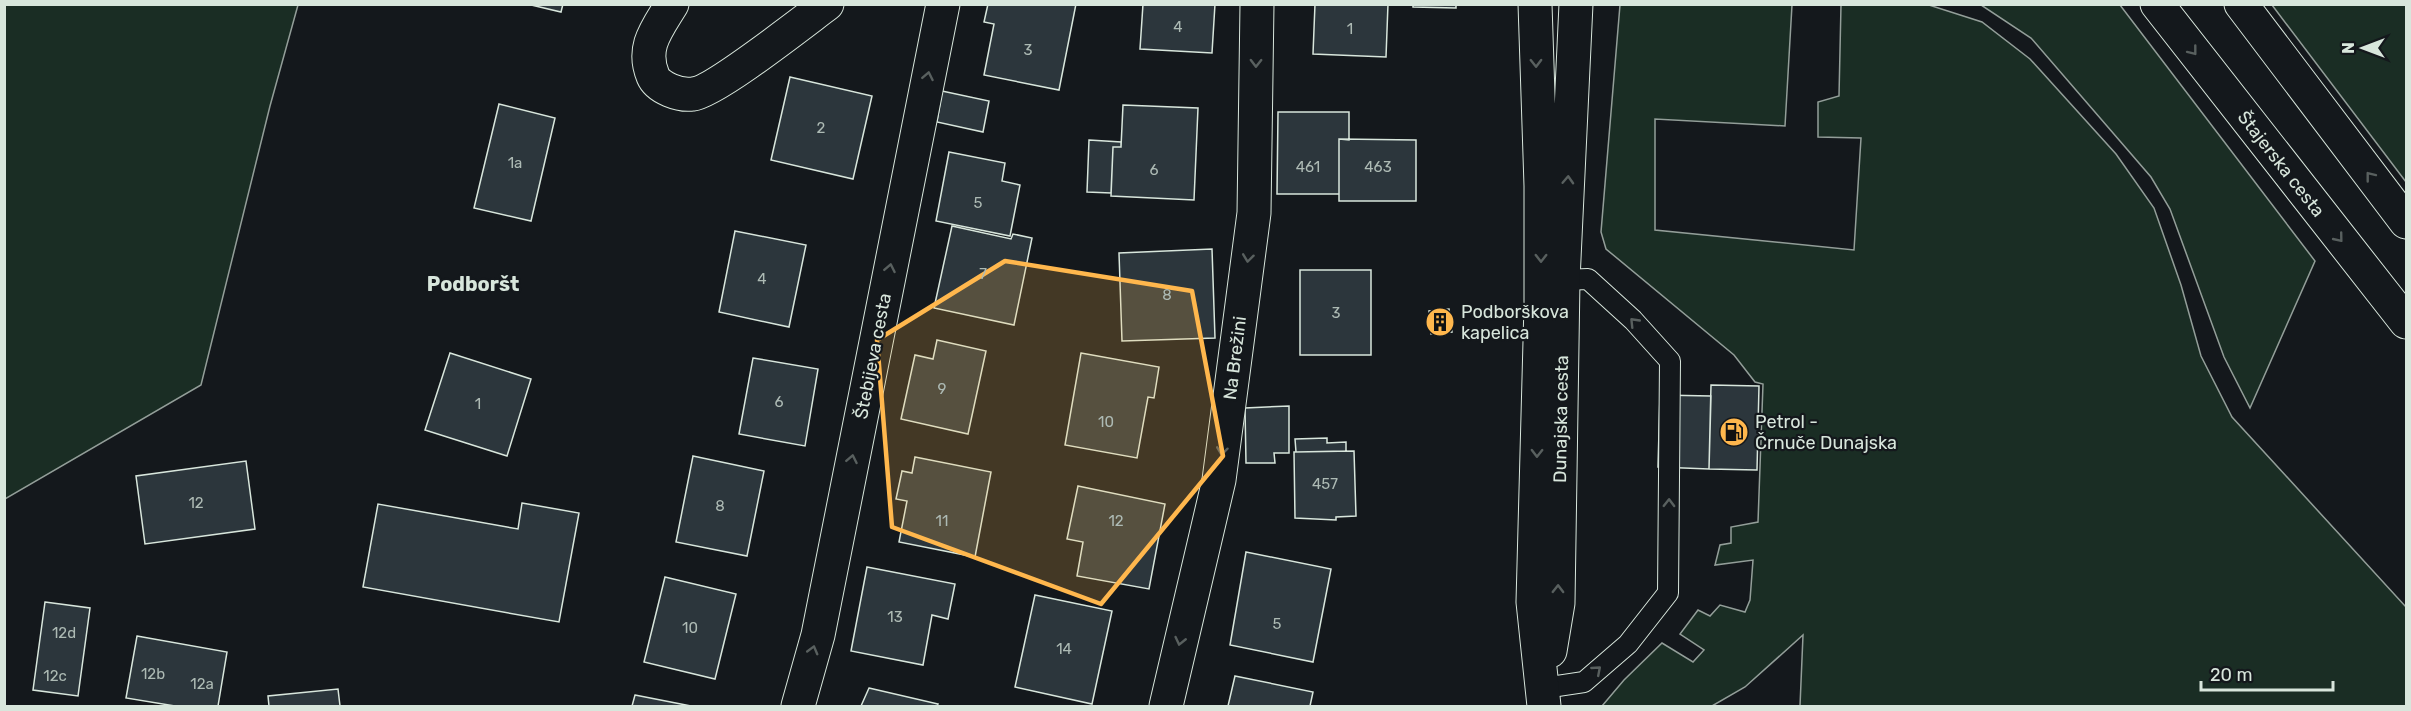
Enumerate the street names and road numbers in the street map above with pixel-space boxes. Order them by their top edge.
street label: Štajerska cesta [2233,107,2329,221]
street label: Štebijeva cesta [850,291,896,421]
street label: Na Brežini [1219,315,1251,401]
street label: Dunajska cesta [1549,355,1573,483]

